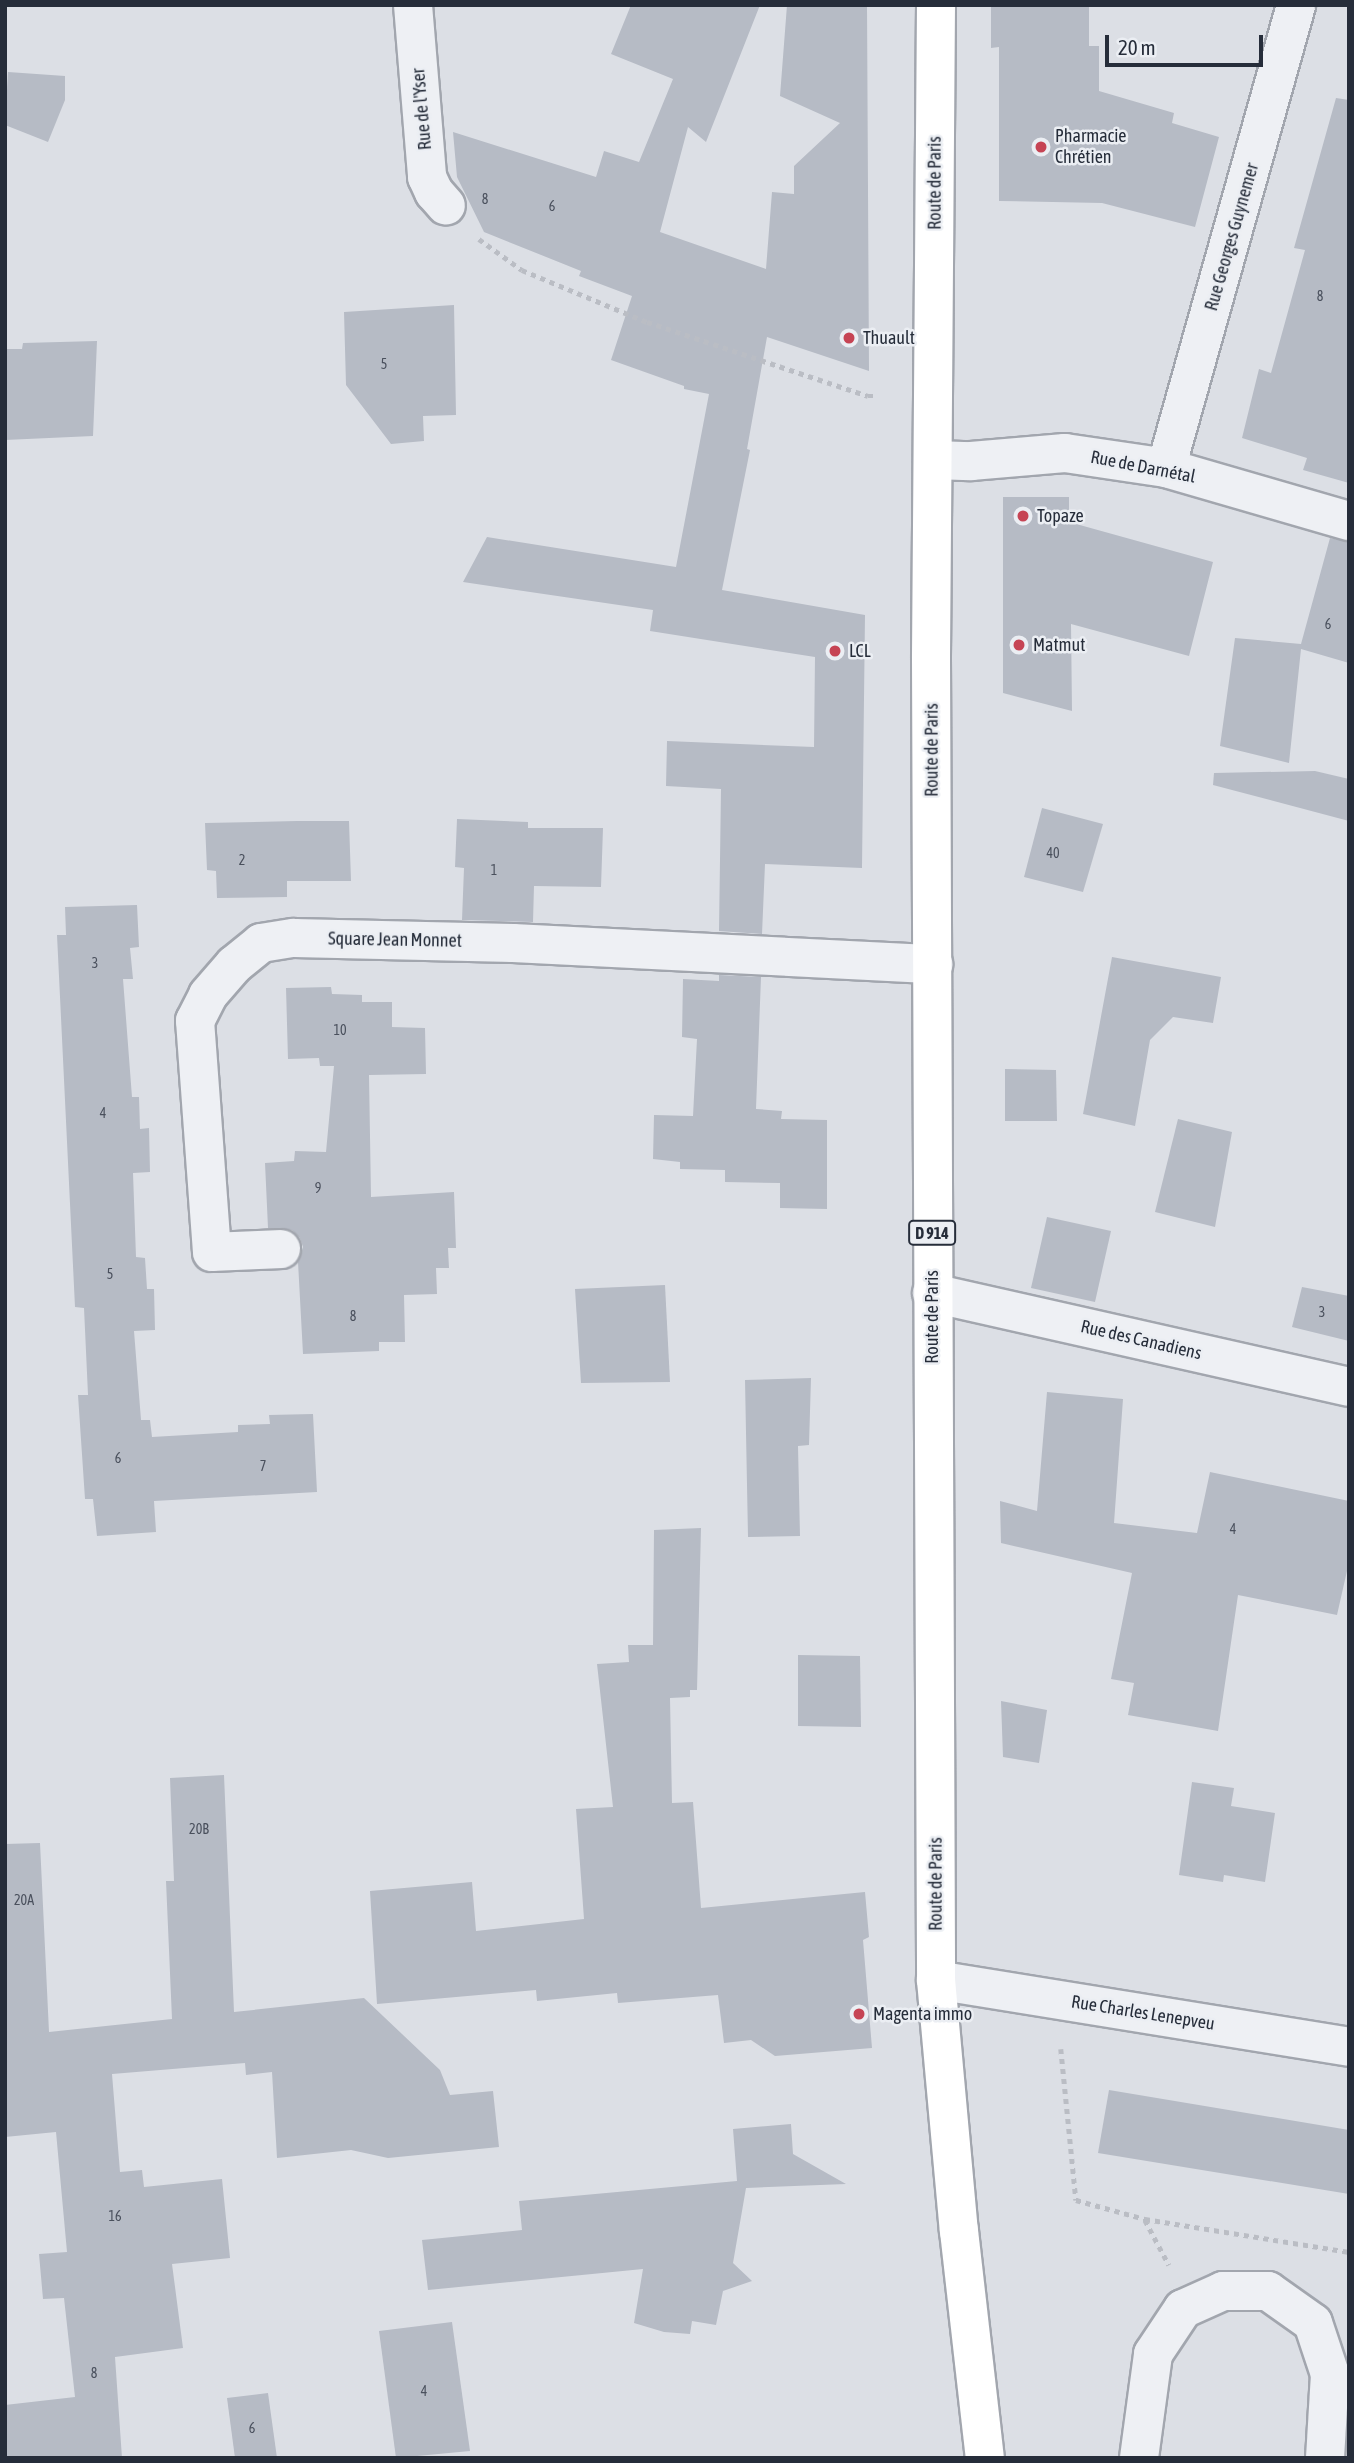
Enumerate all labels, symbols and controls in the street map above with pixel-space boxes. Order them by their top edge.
scale bar [1109,21,1266,65]
text: 20 m [1118,35,1156,59]
street label: Rue de l'Yser [408,67,436,151]
place label: Pharmacie Chrétien [1055,126,1127,168]
street label: Route de Paris [924,136,946,230]
marker: Pharmacie Chrétien [1033,139,1049,155]
street label: Rue Georges Guynemer [1201,161,1263,313]
house number: 8 [482,191,488,207]
house number: 6 [549,198,555,214]
house number: 8 [1317,288,1323,304]
place label: Thuault [863,327,915,349]
marker: Thuault [841,330,857,346]
house number: 5 [381,356,387,372]
street label: Rue de Darnétal [1089,446,1197,488]
place label: Topaze [1037,505,1084,527]
marker: Topaze [1015,508,1031,524]
house number: 6 [1325,616,1331,632]
place label: Matmut [1033,634,1085,656]
marker: Matmut [1011,637,1027,653]
place label: LCL [849,640,871,662]
marker: LCL [827,643,843,659]
street label: Route de Paris [921,703,943,797]
house number: 40 [1046,845,1060,861]
house number: 2 [239,852,245,868]
house number: 1 [491,862,497,878]
street label: Square Jean Monnet [328,928,462,952]
house number: 3 [92,955,98,971]
house number: 10 [333,1022,347,1038]
house number: 4 [100,1105,106,1121]
house number: 9 [315,1180,321,1196]
road number: D 914 [908,1220,956,1246]
house number: 5 [107,1266,113,1282]
street label: Route de Paris [921,1270,943,1364]
house number: 3 [1319,1304,1325,1320]
house number: 8 [350,1308,356,1324]
street label: Rue des Canadiens [1078,1316,1204,1364]
house number: 6 [115,1450,121,1466]
house number: 7 [260,1458,266,1474]
house number: 4 [1230,1521,1236,1537]
house number: 20B [189,1821,209,1837]
street label: Route de Paris [925,1837,947,1931]
house number: 20A [14,1892,34,1908]
street label: Rue Charles Lenepveu [1070,1991,1216,2035]
place label: Magenta immo [873,2003,972,2025]
marker: Magenta immo [851,2006,867,2022]
house number: 16 [108,2208,122,2224]
house number: 8 [91,2365,97,2381]
house number: 4 [421,2383,427,2399]
house number: 6 [249,2420,255,2436]

